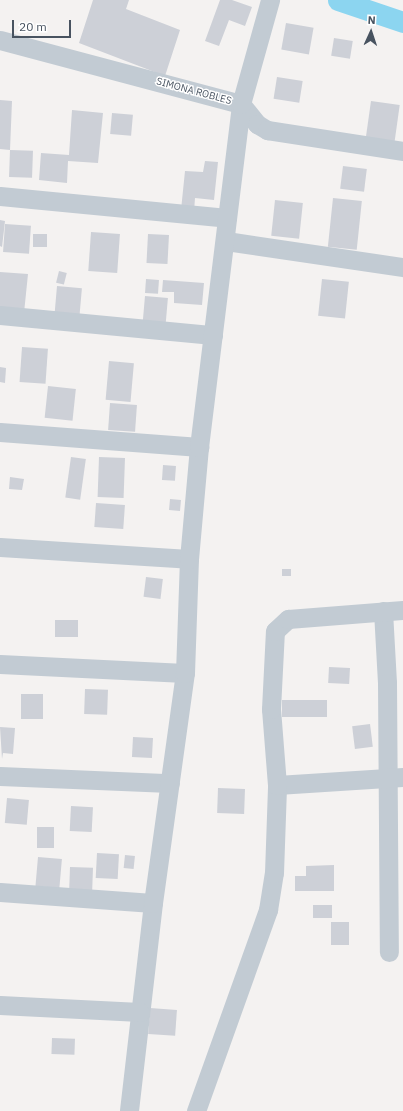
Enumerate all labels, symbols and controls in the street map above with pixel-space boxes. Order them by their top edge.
scale bar [14,12,73,38]
north arrow [351,12,391,52]
text: N [367,13,376,27]
text: 20 m [19,19,47,34]
street label: SIMONA ROBLES [155,75,233,107]

